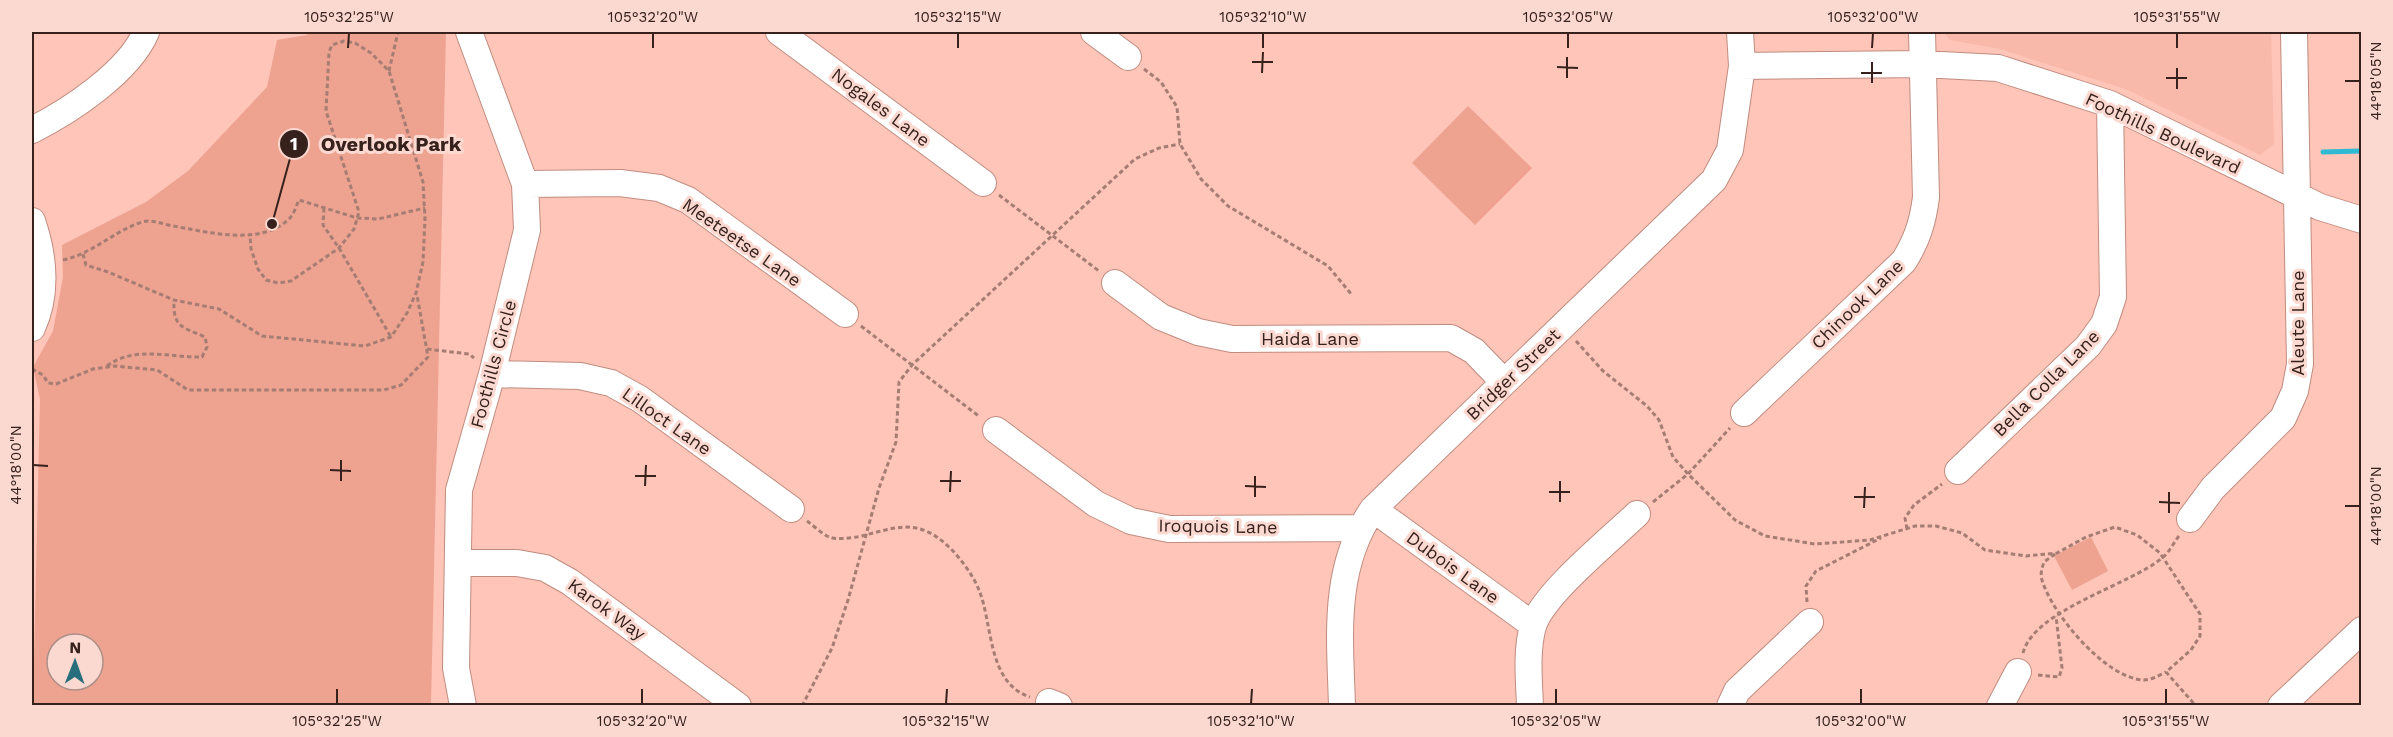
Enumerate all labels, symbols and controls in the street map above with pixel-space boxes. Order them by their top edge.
text: 105°32'25"W [304,8,394,26]
text: 105°32'20"W [608,8,698,26]
text: 105°32'15"W [915,8,1001,26]
text: 105°32'10"W [1219,8,1307,26]
text: 105°32'05"W [1523,8,1613,26]
text: 105°32'00"W [1828,8,1918,26]
text: 105°31'55"W [2134,8,2220,26]
text: 44°18'05"N [2367,42,2385,120]
street label: Nogales Lane [828,63,934,151]
street label: Foothills Boulevard [2082,88,2244,178]
callout: Overlook Park [279,125,473,163]
text: Overlook Park [321,132,462,156]
text: 1 [290,133,298,154]
street label: Meeteetse Lane [679,193,805,291]
street label: Chinook Lane [1807,255,1907,353]
street label: Aleute Lane [2287,270,2308,376]
street label: Foothills Circle [466,298,520,430]
street label: Bridger Street [1462,324,1565,424]
street label: Bella Colla Lane [1989,326,2103,440]
street label: Haida Lane [1261,328,1359,349]
street label: Lilloct Lane [619,383,715,459]
text: 44°18'00"N [7,425,25,505]
text: 44°18'00"N [2367,466,2385,546]
street label: Iroquois Lane [1158,514,1278,538]
street label: Dubois Lane [1403,526,1503,608]
street label: Karok Way [564,574,650,645]
north arrow [45,632,105,692]
text: N [69,638,81,657]
text: 105°32'25"W [292,712,382,730]
text: 105°32'20"W [597,712,687,730]
text: 105°32'15"W [903,712,989,730]
text: 105°32'10"W [1207,712,1295,730]
text: 105°32'05"W [1511,712,1601,730]
text: 105°32'00"W [1816,712,1906,730]
text: 105°31'55"W [2123,712,2209,730]

